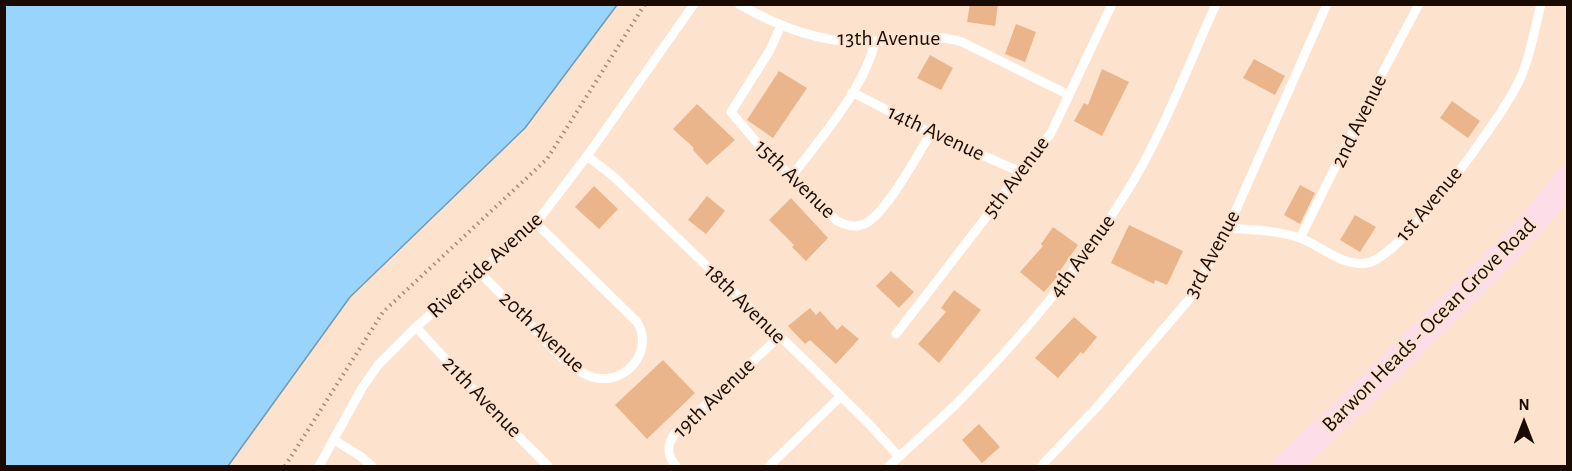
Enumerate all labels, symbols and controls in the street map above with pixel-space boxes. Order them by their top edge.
street label: 13th Avenue [838,25,940,51]
street label: 2nd Avenue [1325,70,1393,172]
street label: 14th Avenue [883,99,989,167]
street label: 5th Avenue [977,131,1055,223]
street label: 15th Avenue [749,134,841,224]
street label: 1st Avenue [1390,161,1468,247]
street label: Riverside Avenue [422,206,548,324]
street label: 3rd Avenue [1178,206,1246,302]
street label: 4th Avenue [1043,209,1121,303]
street label: Barwon Heads - Ocean Grove Road [1316,212,1542,438]
street label: 18th Avenue [698,258,792,350]
street label: 20th Avenue [494,286,590,378]
street label: 21th Avenue [436,350,528,444]
street label: 19th Avenue [667,352,761,444]
north arrow [1494,393,1554,453]
text: N [1518,397,1530,413]

